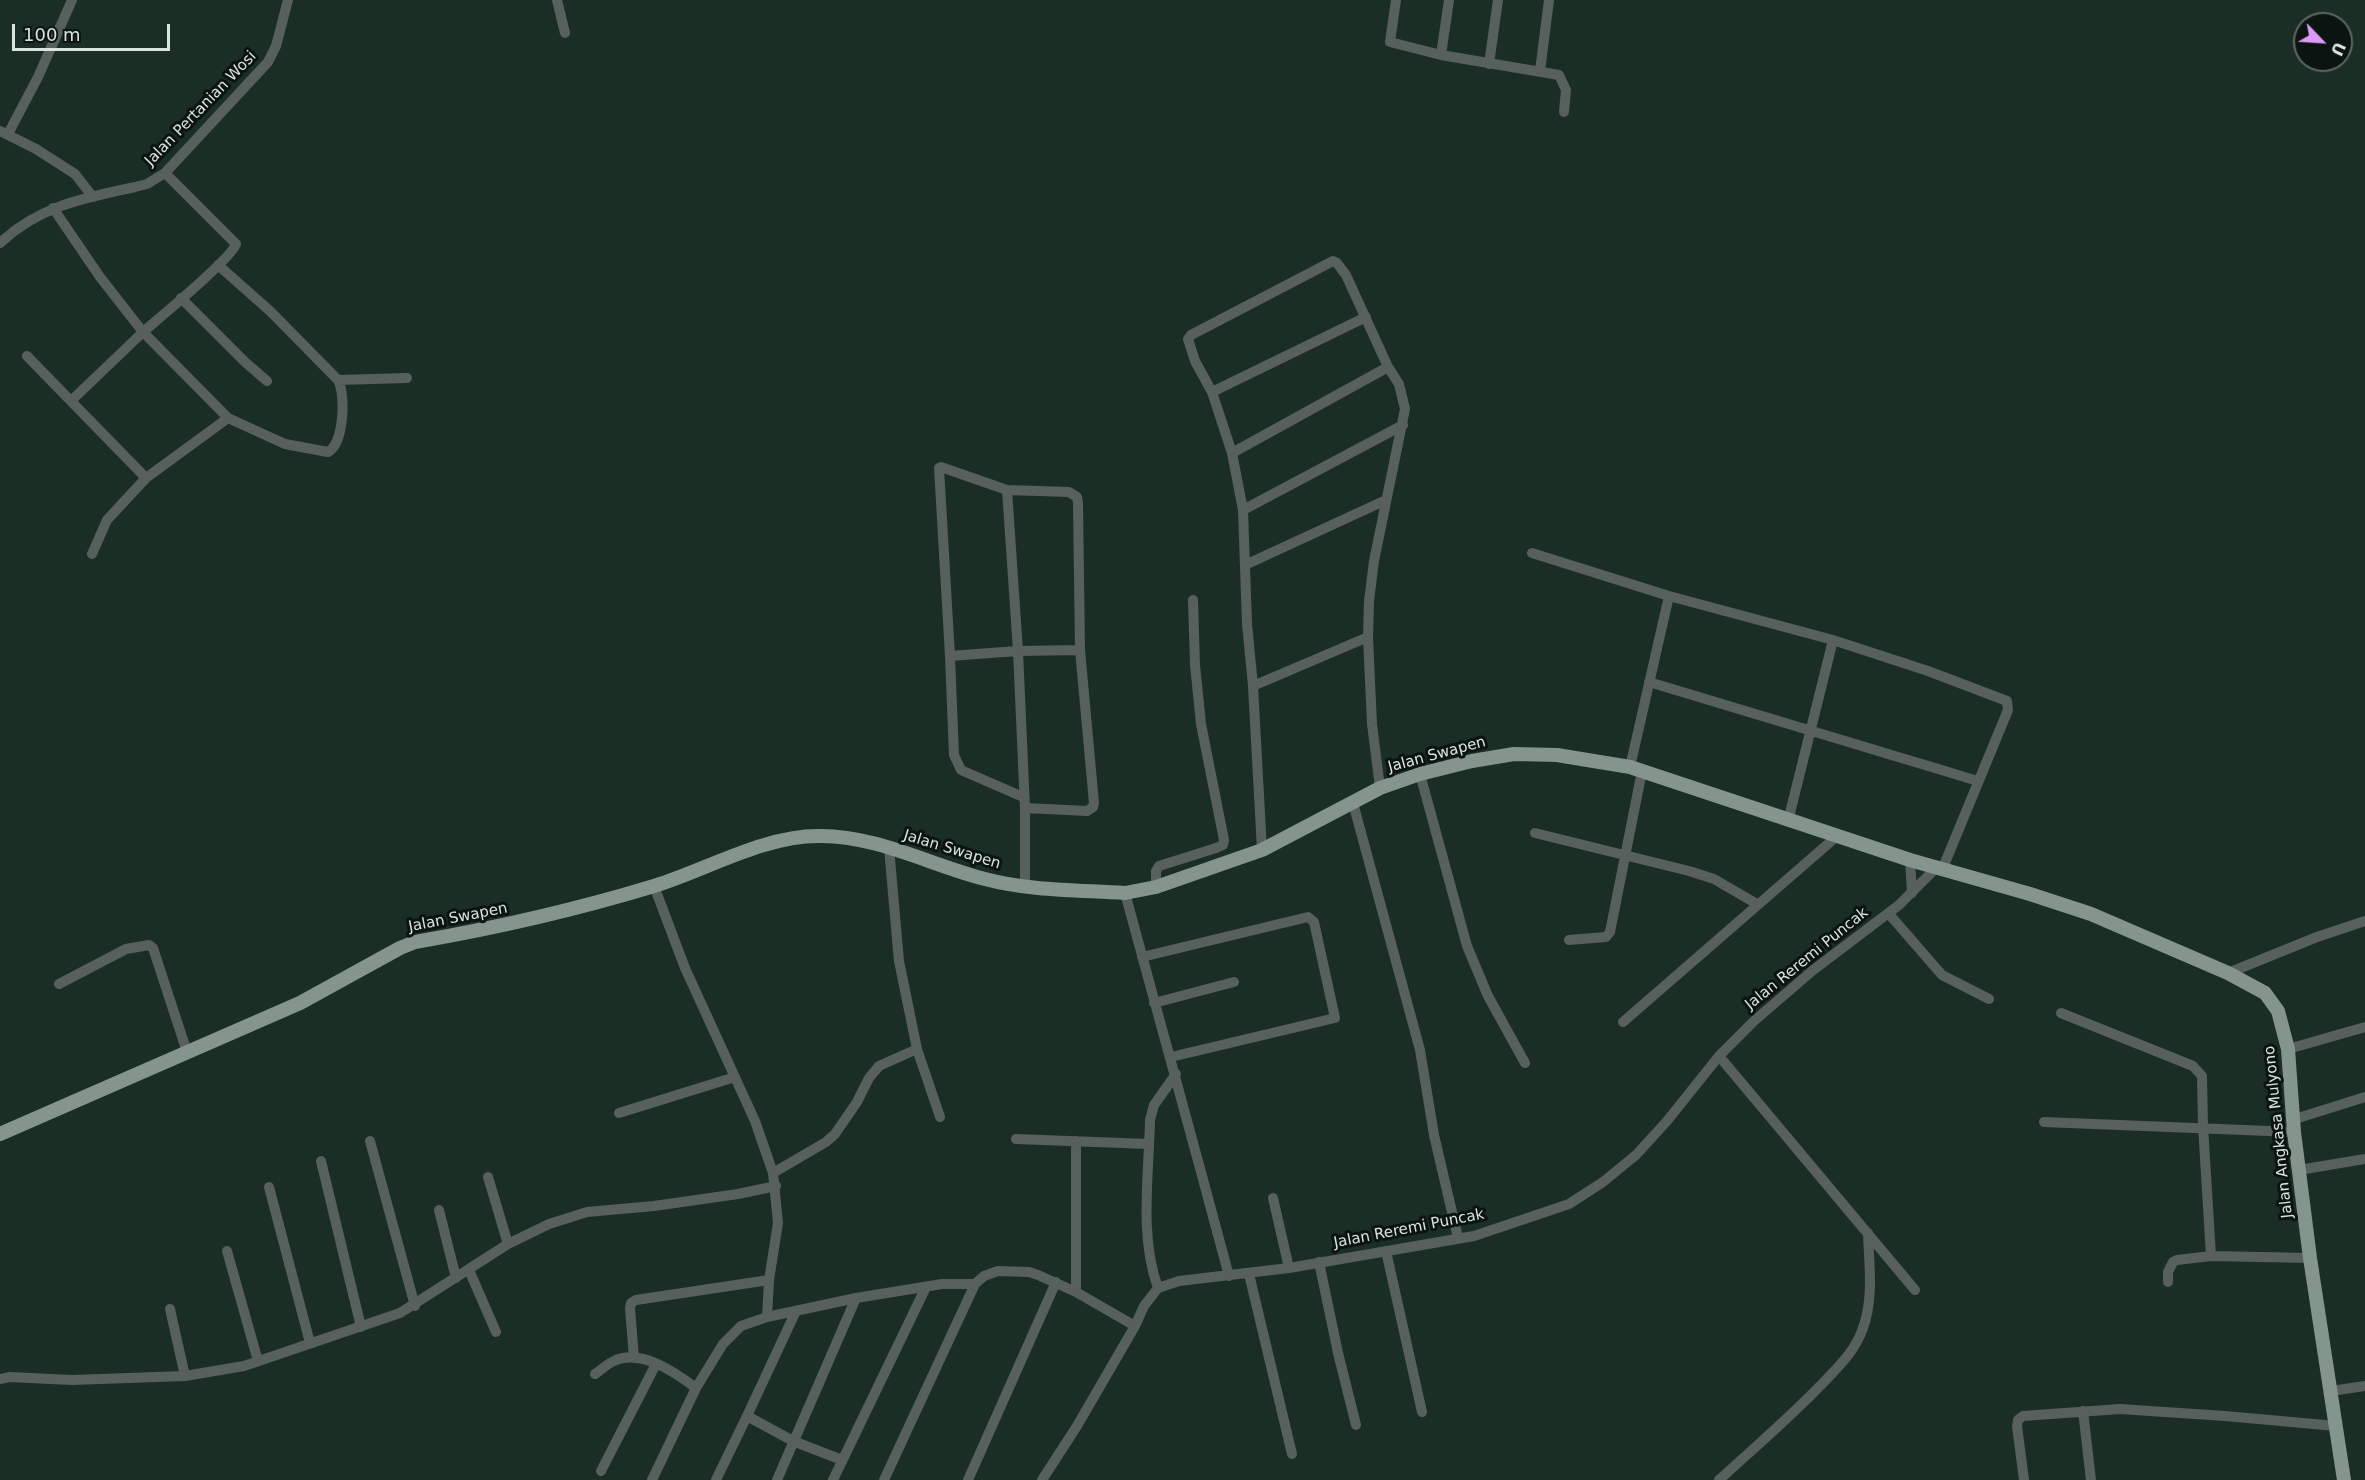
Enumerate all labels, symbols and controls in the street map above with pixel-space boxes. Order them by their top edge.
scale bar [15,12,172,50]
north arrow [2293,12,2353,72]
text: 100 m [23,24,81,45]
text: U [2327,39,2349,59]
street label: Jalan Pertanian Wosi [142,48,260,170]
street label: Jalan Swapen [1386,733,1488,777]
street label: Jalan Swapen [901,827,1003,873]
street label: Jalan Swapen [407,900,509,936]
street label: Jalan Reremi Puncak [1742,904,1872,1014]
street label: Jalan Angkasa Mulyono [2261,1045,2297,1219]
street label: Jalan Reremi Puncak [1332,1206,1486,1252]

